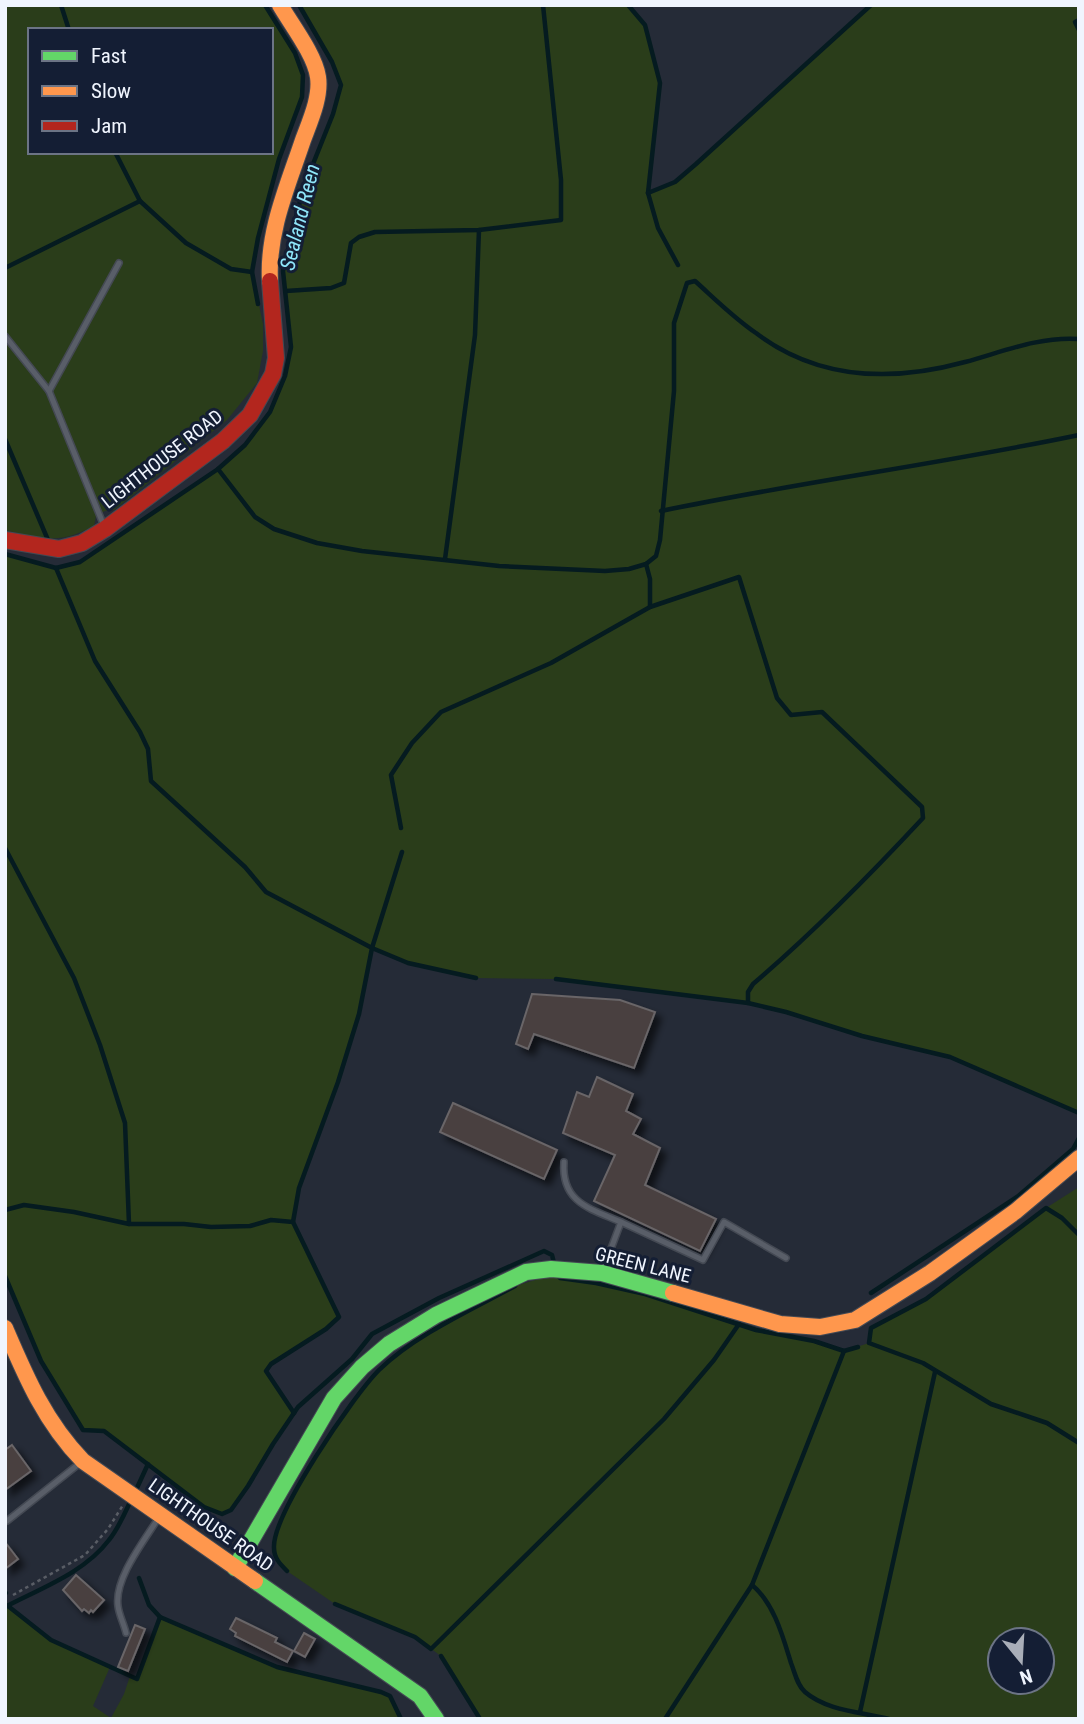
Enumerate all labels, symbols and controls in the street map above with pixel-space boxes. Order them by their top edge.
legend [28,28,273,154]
text: Fast [91,44,127,68]
text: Slow [91,79,131,103]
text: Jam [91,114,127,138]
water label: Sealand Reen [275,161,325,273]
street label: LIGHTHOUSE ROAD [97,405,227,513]
street label: GREEN LANE [593,1242,693,1288]
street label: LIGHTHOUSE ROAD [144,1473,278,1577]
north arrow [986,1626,1056,1696]
text: N [1017,1664,1035,1689]

